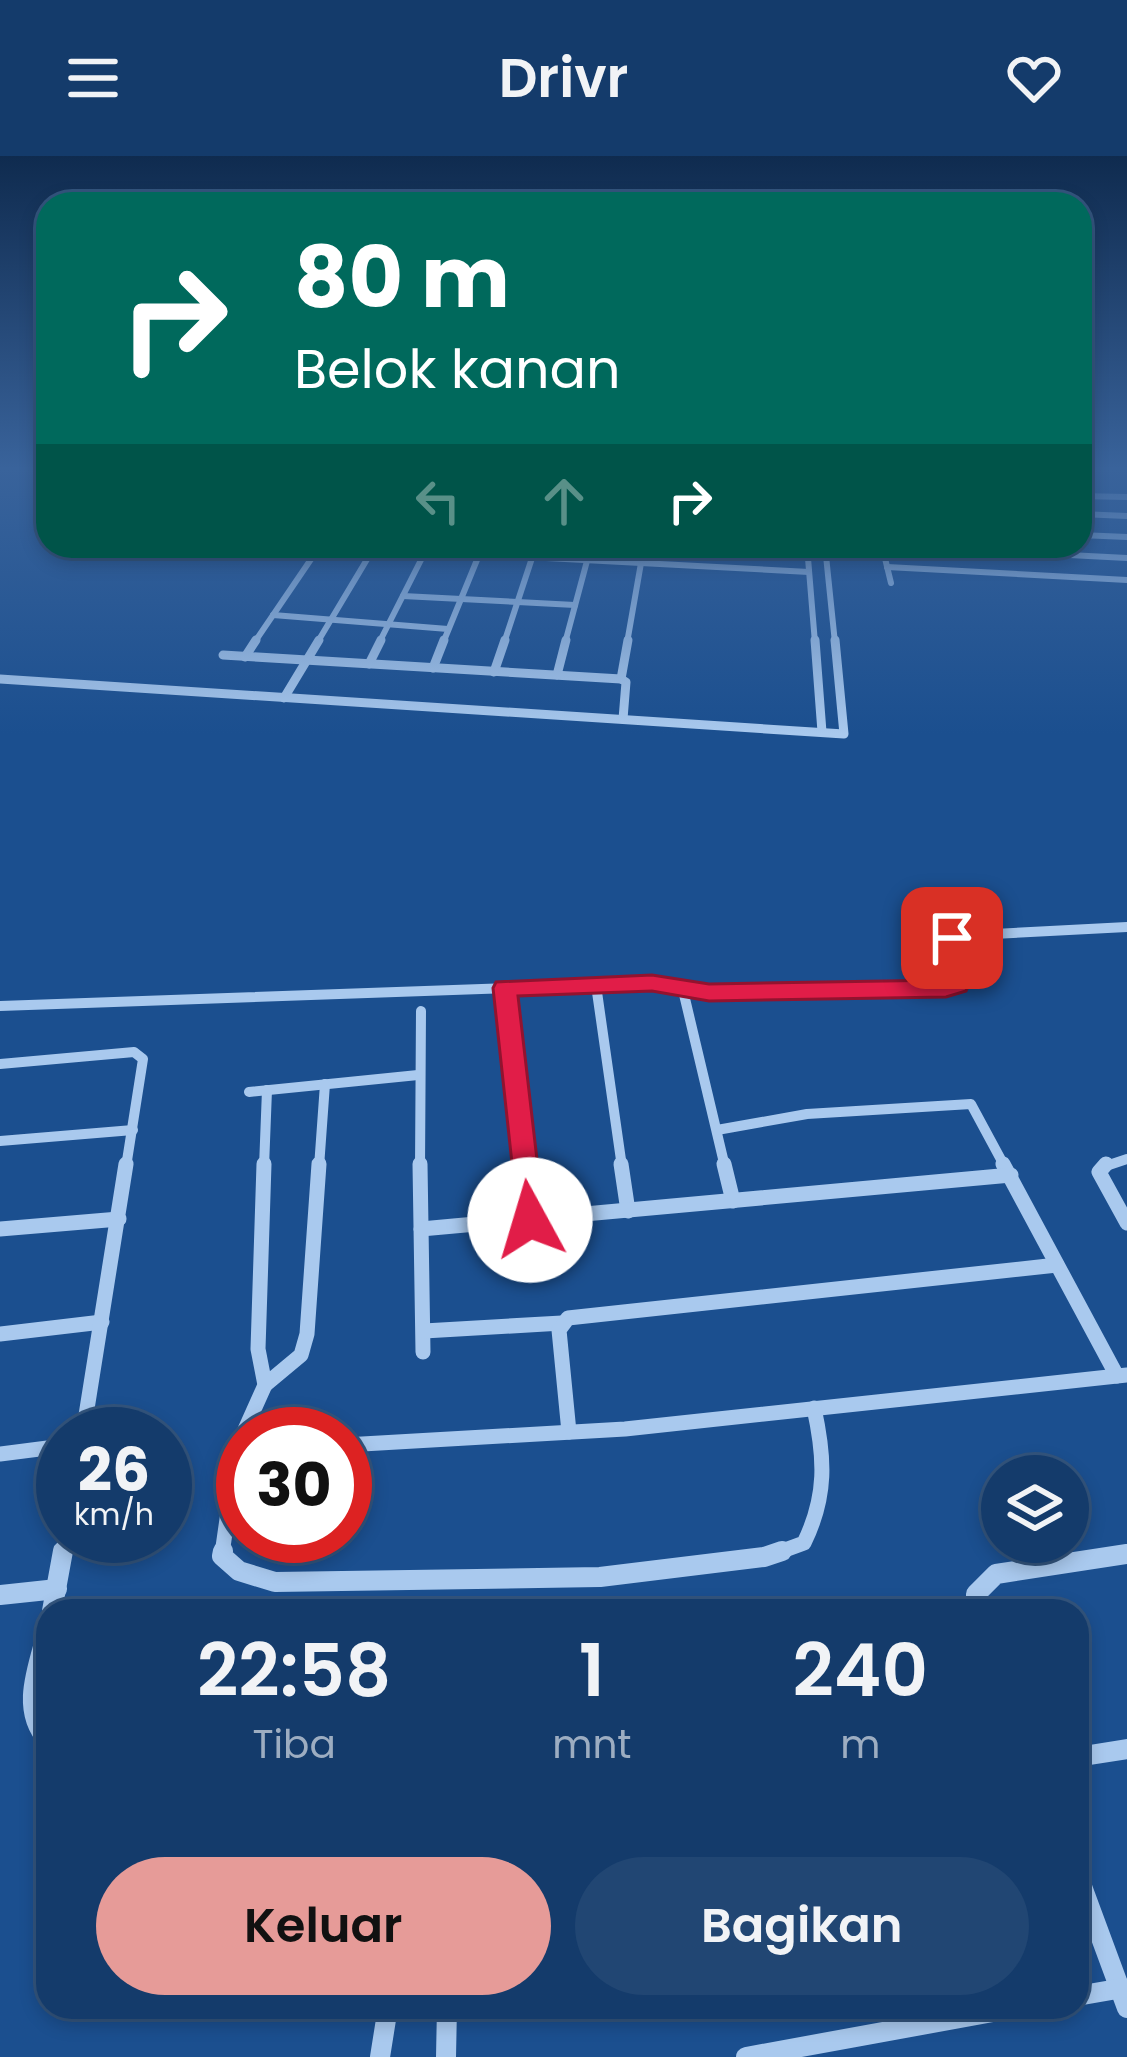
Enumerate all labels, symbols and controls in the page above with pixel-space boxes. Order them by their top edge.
text: Drivr [499,40,628,116]
icon: menu [60,45,126,111]
icon: heart [1001,45,1067,111]
text: 80 m [294,219,510,336]
icon: right [96,240,252,396]
text: Belok kanan [294,331,621,407]
icon: left [405,468,471,534]
icon: ahead [531,468,597,534]
icon: right [657,468,723,534]
pin [901,887,1003,989]
icon: arrive [919,905,985,971]
position arrow [467,1157,593,1283]
speed limit sign: 30 [216,1407,372,1563]
text: 26 [78,1428,150,1512]
map controls [981,1455,1089,1563]
button: layers [981,1455,1089,1563]
text: km/h [74,1493,154,1536]
text: 22:58 [197,1620,391,1721]
text: 1 [579,1620,605,1721]
text: 240 [793,1620,928,1721]
text: Tiba [252,1717,336,1772]
text: mnt [552,1717,632,1772]
text: m [840,1717,880,1772]
button: Keluar [96,1857,551,1995]
button: Bagikan [575,1857,1029,1995]

